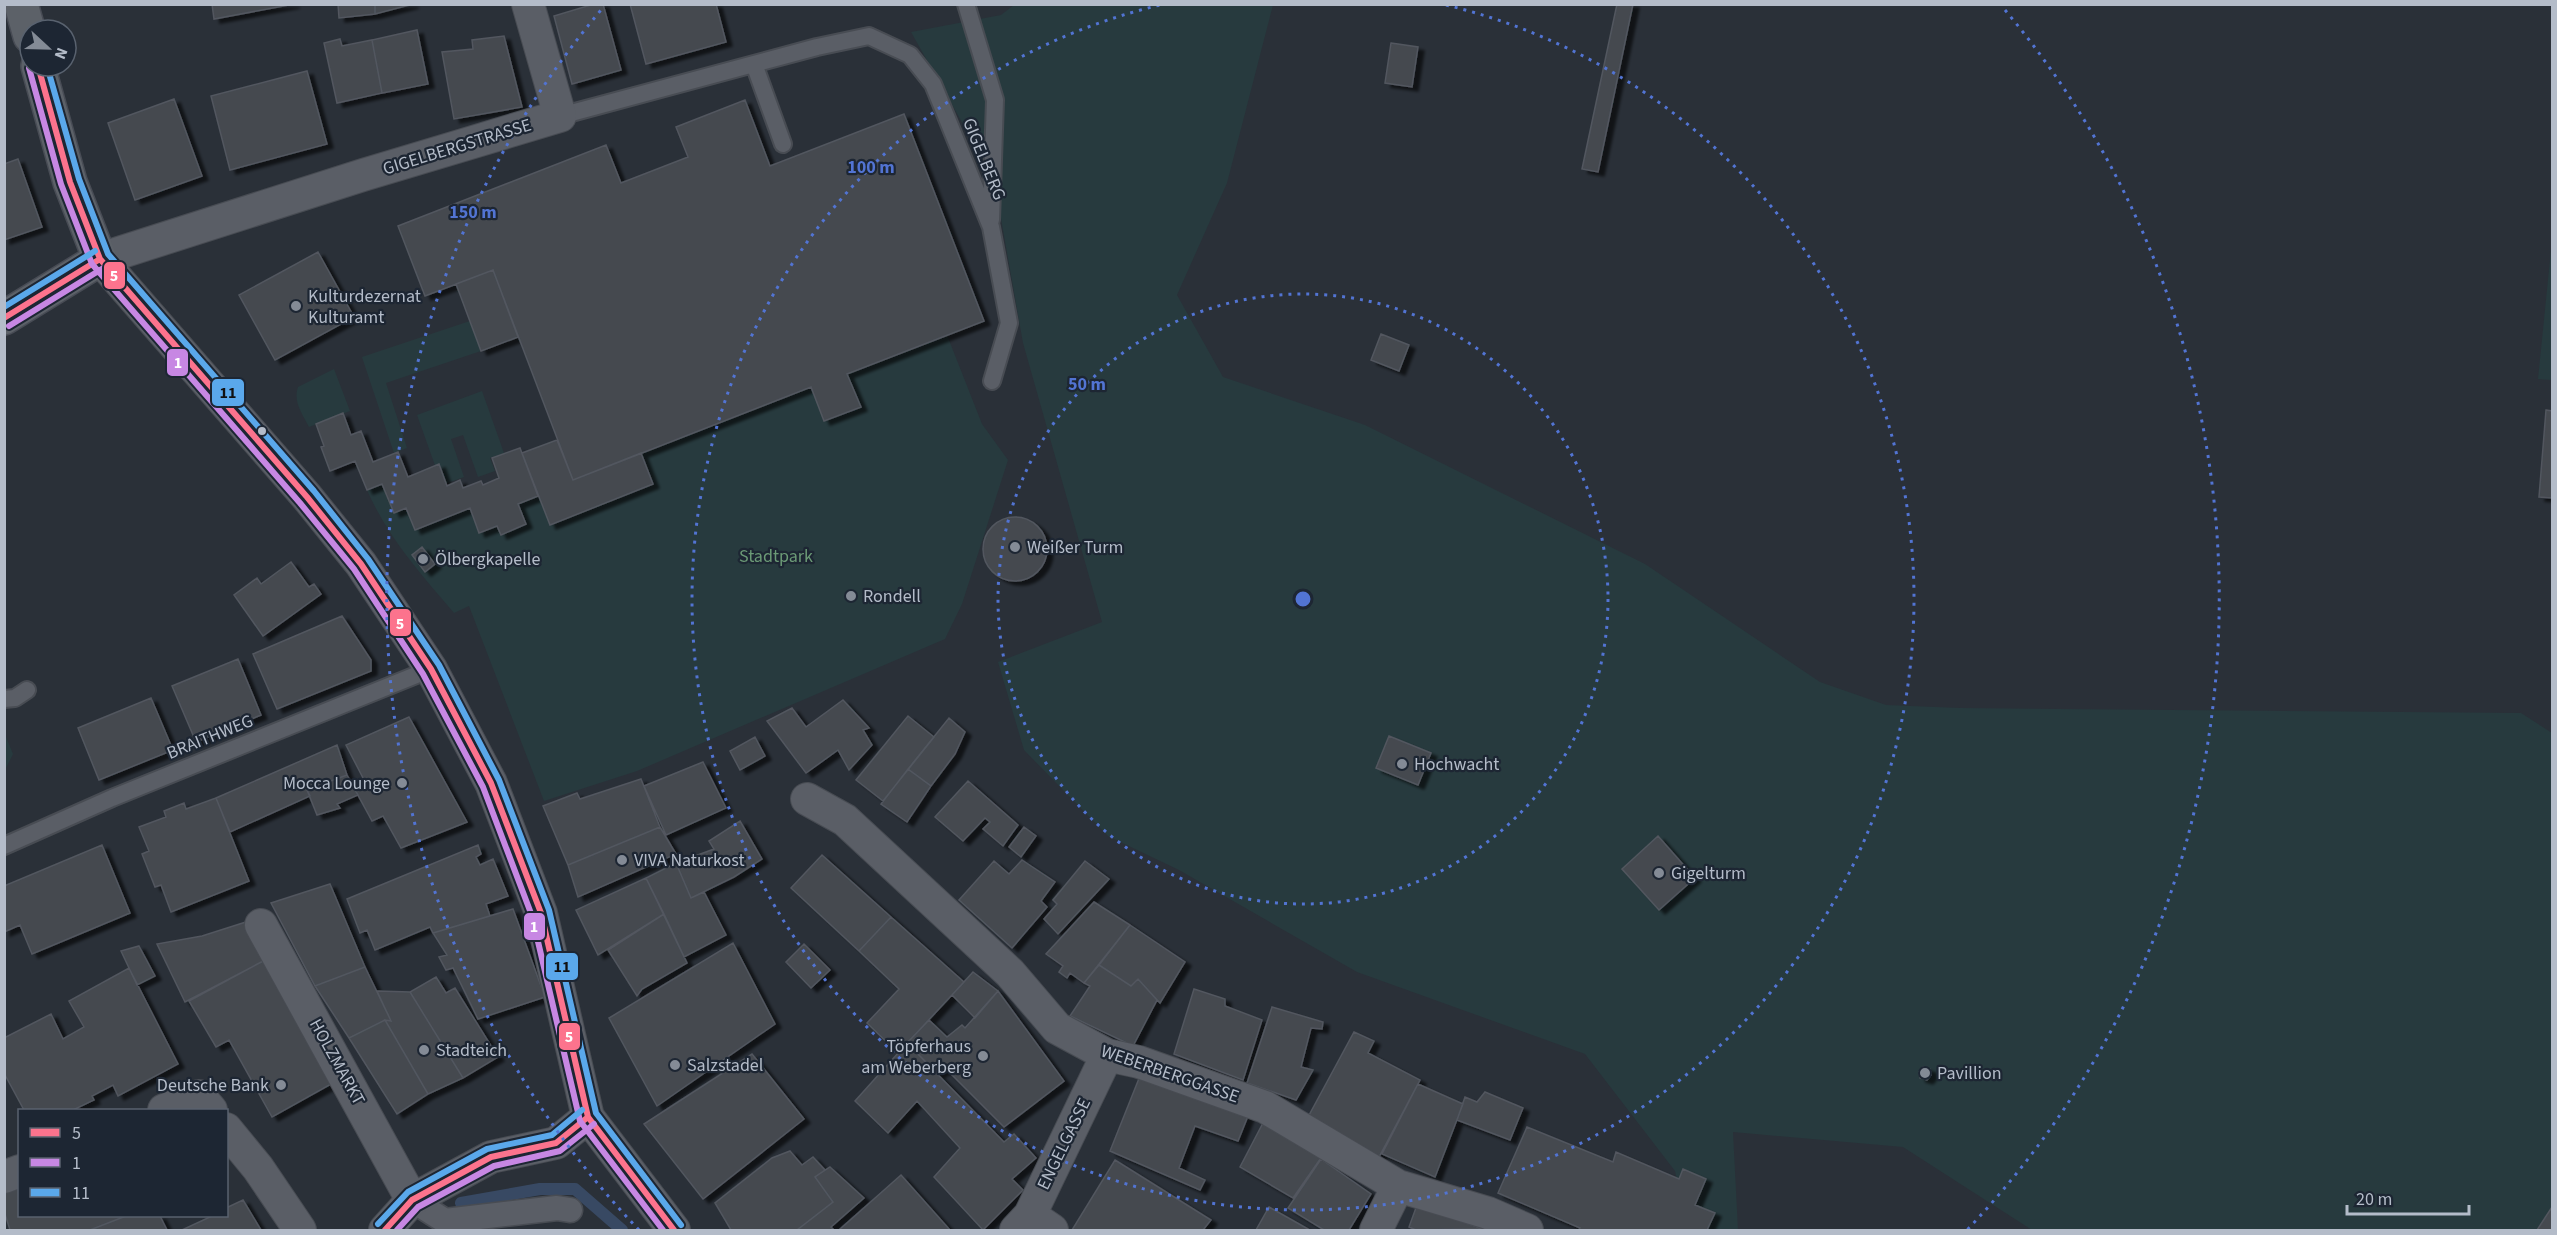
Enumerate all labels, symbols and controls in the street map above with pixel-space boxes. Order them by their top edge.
north arrow [18,18,78,78]
text: N [49,44,73,62]
street label: GIGELBERGSTRASSE [380,113,534,181]
street label: GIGELBERG [956,114,1012,204]
text: 100 m [847,155,895,180]
text: 150 m [449,200,497,225]
line badge: 5 [103,261,126,290]
text: 5 [110,265,118,287]
place label: Kulturdezernat Kulturamt [308,284,421,330]
marker: Kulturdezernat Kulturamt [289,299,303,313]
line badge: 1 [166,348,189,377]
text: 1 [174,352,182,374]
text: 50 m [1068,372,1106,397]
line badge: 11 [211,378,245,407]
text: 11 [220,382,236,404]
unlabelled marker [256,425,268,437]
place label: Weißer Turm [1027,535,1123,560]
marker: Weißer Turm [1008,540,1022,554]
park label: Stadtpark [739,544,813,569]
place label: Ölbergkapelle [435,547,540,572]
marker: Ölbergkapelle [416,552,430,566]
place label: Rondell [863,584,921,609]
marker: Rondell [844,589,858,603]
centre of rings [1293,589,1313,609]
line badge: 5 [389,608,412,637]
text: 5 [396,613,404,635]
street label: BRAITHWEG [163,708,257,766]
place label: Hochwacht [1414,752,1499,777]
marker: Hochwacht [1395,757,1409,771]
place label: Mocca Lounge [283,771,390,796]
marker: Mocca Lounge [395,776,409,790]
place label: VIVA Naturkost [634,848,745,873]
marker: VIVA Naturkost [615,853,629,867]
place label: Gigelturm [1671,861,1746,886]
marker: Gigelturm [1652,866,1666,880]
line badge: 1 [523,912,546,941]
text: 1 [530,916,538,938]
line badge: 11 [545,952,579,981]
text: 11 [554,956,570,978]
street label: HOLZMARKT [303,1014,371,1110]
line badge: 5 [558,1022,581,1051]
text: 5 [565,1026,573,1048]
place label: Töpferhaus am Weberberg [861,1034,971,1080]
place label: Stadteich [436,1038,507,1063]
street label: WEBERBERGGASSE [1098,1039,1242,1109]
marker: Stadteich [417,1043,431,1057]
marker: Töpferhaus am Weberberg [976,1049,990,1063]
place label: Salzstadel [687,1053,763,1078]
marker: Salzstadel [668,1058,682,1072]
place label: Pavillion [1937,1061,2002,1086]
marker: Pavillion [1918,1066,1932,1080]
place label: Deutsche Bank [157,1073,269,1098]
marker: Deutsche Bank [274,1078,288,1092]
street label: ENGELGASSE [1031,1094,1097,1194]
legend [18,1109,228,1217]
text: 5 [72,1121,81,1146]
text: 1 [72,1151,81,1176]
scale bar [2347,1178,2468,1216]
text: 11 [72,1181,90,1206]
text: 20 m [2356,1187,2392,1212]

